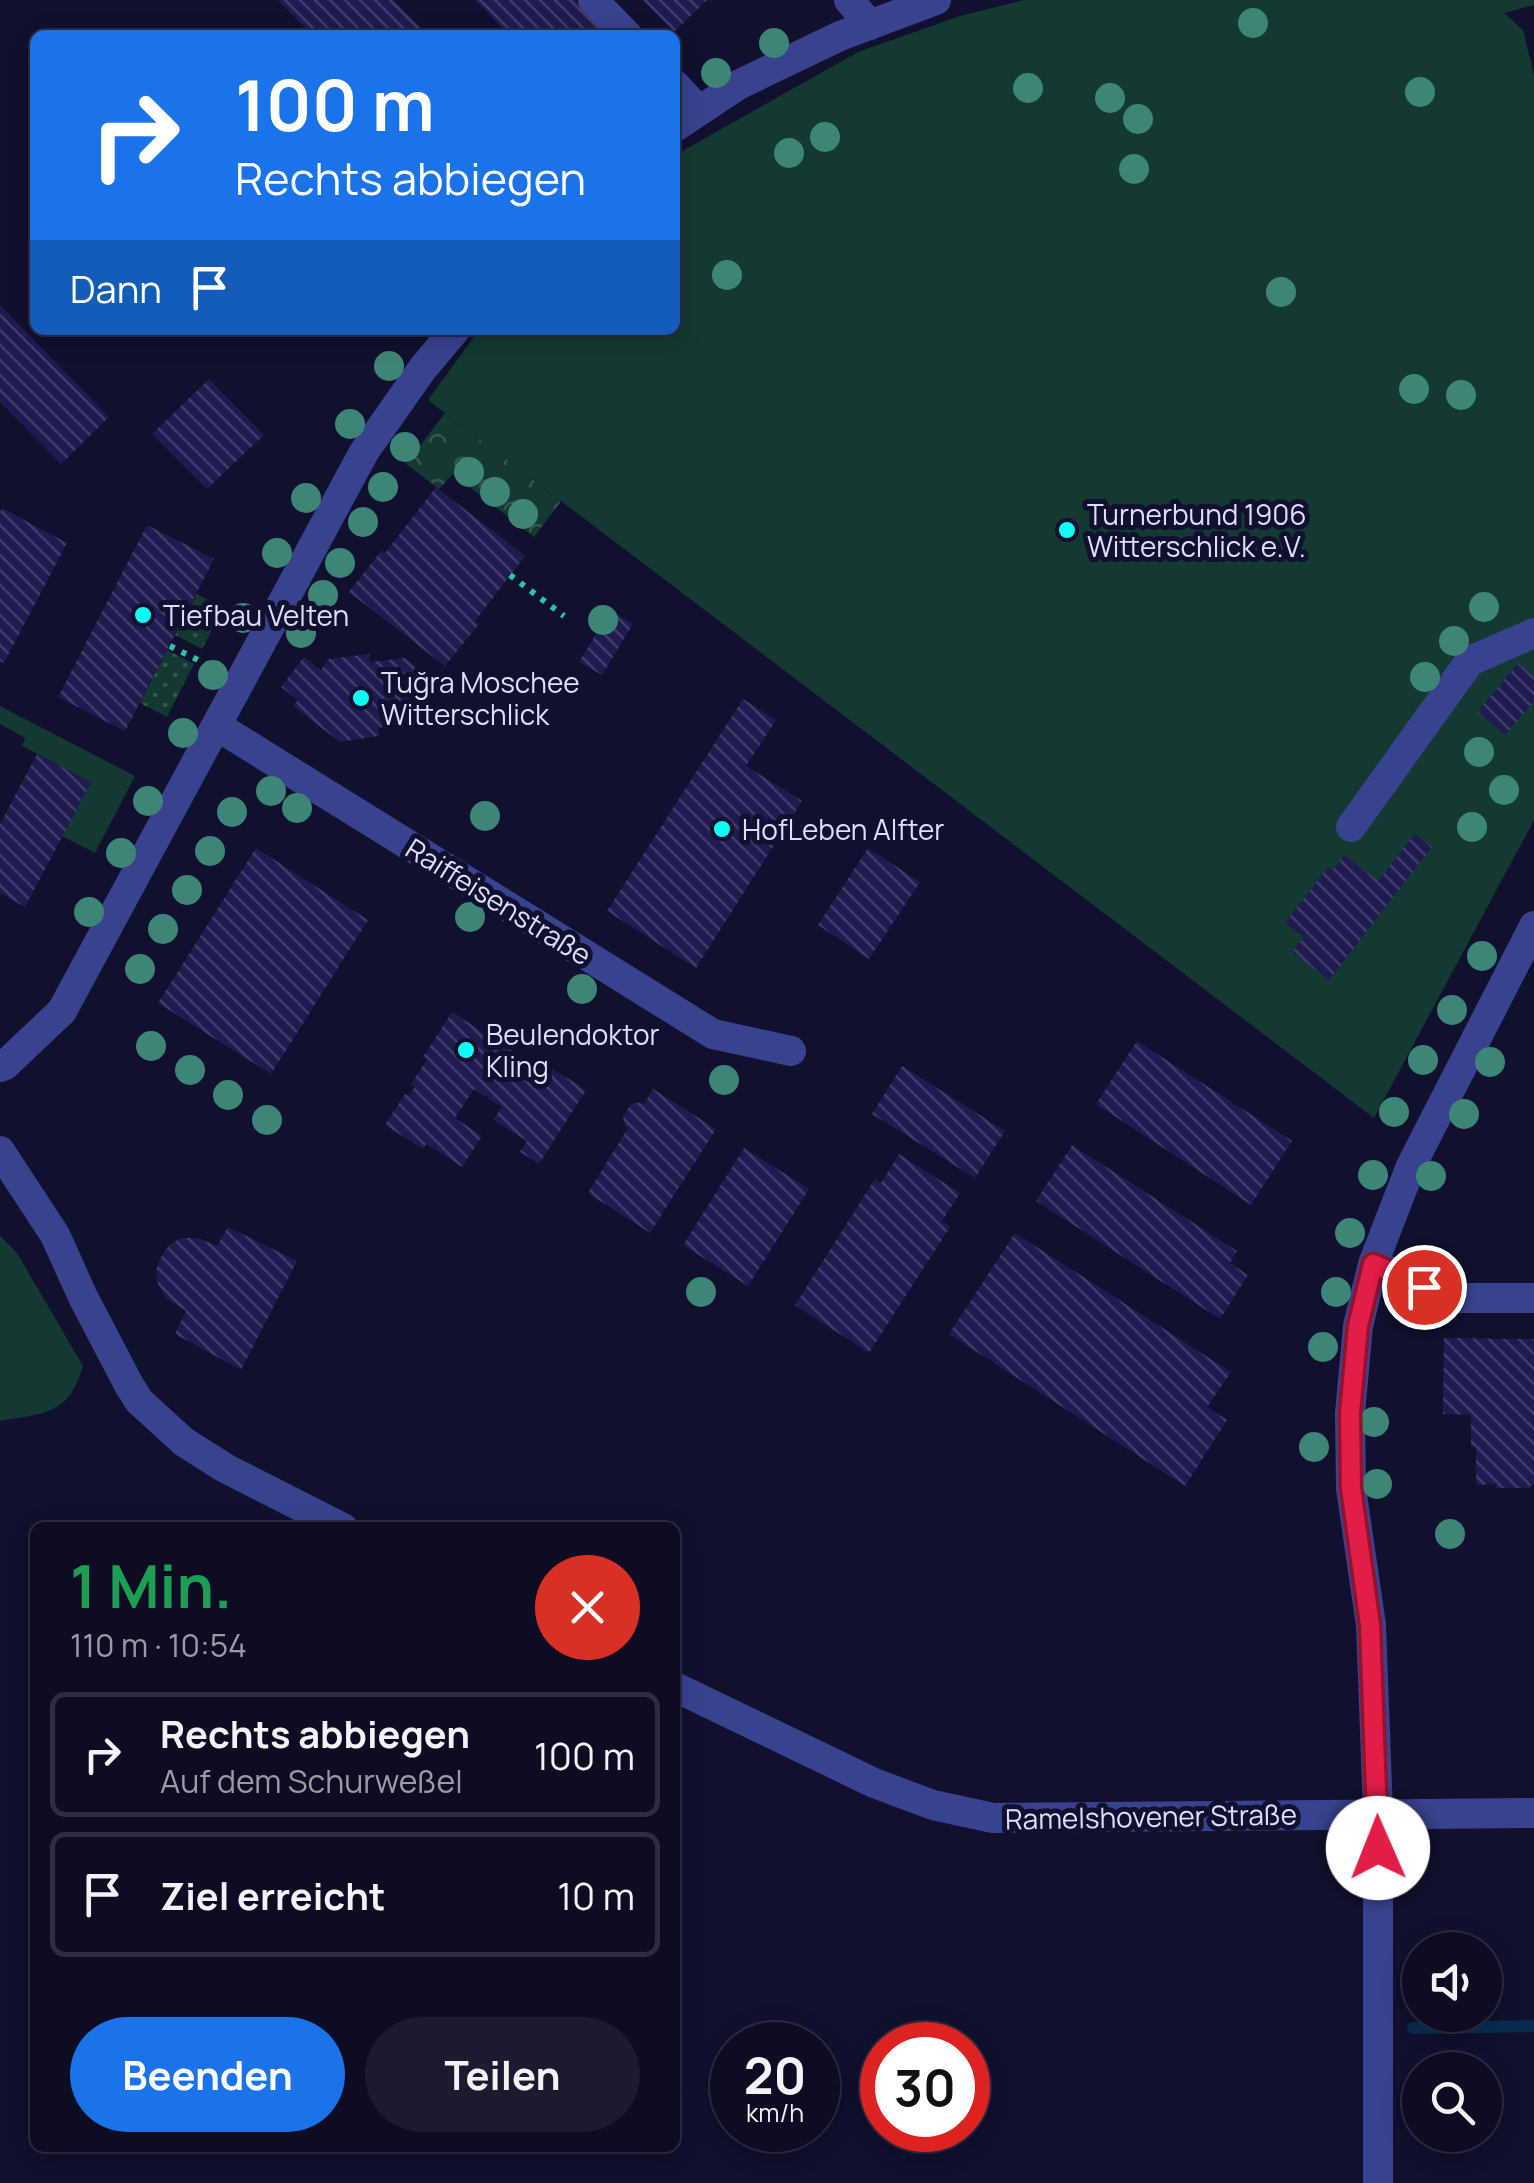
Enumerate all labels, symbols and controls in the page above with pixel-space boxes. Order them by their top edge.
text: 100 m [235,56,435,152]
icon: right [70,70,200,200]
text: Rechts abbiegen [235,147,586,209]
icon: arrive [182,260,237,315]
text: Dann [70,262,162,314]
place label: Turnerbund 1906 Witterschlick e.V. [1087,495,1307,565]
marker: Turnerbund 1906 Witterschlick e.V. [1056,519,1078,541]
place label: Tiefbau Velten [163,596,349,634]
marker: Tiefbau Velten [132,604,154,626]
place label: Tuğra Moschee Witterschlick [381,663,580,733]
marker: Tuğra Moschee Witterschlick [350,687,372,709]
place label: HofLeben Alfter [742,810,944,848]
marker: HofLeben Alfter [711,818,733,840]
street label: Raiffeisenstraße [399,829,599,973]
place label: Beulendoktor Kling [486,1015,660,1085]
marker: Beulendoktor Kling [455,1039,477,1061]
pin [1382,1245,1467,1330]
icon: arrive [1397,1260,1452,1315]
text: 1 Min. [70,1544,232,1626]
button: close [535,1555,640,1660]
text: 110 m · 10:54 [70,1623,247,1667]
text: Rechts abbiegen [160,1707,470,1759]
icon: right [75,1727,130,1782]
text: 100 m [534,1729,635,1781]
text: Auf dem Schurweßel [160,1759,463,1803]
street label: Ramelshovener Straße [1005,1794,1297,1838]
position arrow [1326,1796,1430,1900]
icon: arrive [75,1867,130,1922]
text: Ziel erreicht [160,1869,385,1921]
text: 10 m [557,1869,635,1921]
map controls [1402,1932,1502,2152]
button: sound [1402,1932,1502,2032]
button: Beenden [70,2017,345,2132]
button: Teilen [365,2017,640,2132]
speed limit sign: 30 [860,2022,990,2152]
text: 20 [744,2041,806,2109]
button: search [1402,2052,1502,2152]
text: km/h [746,2095,804,2130]

